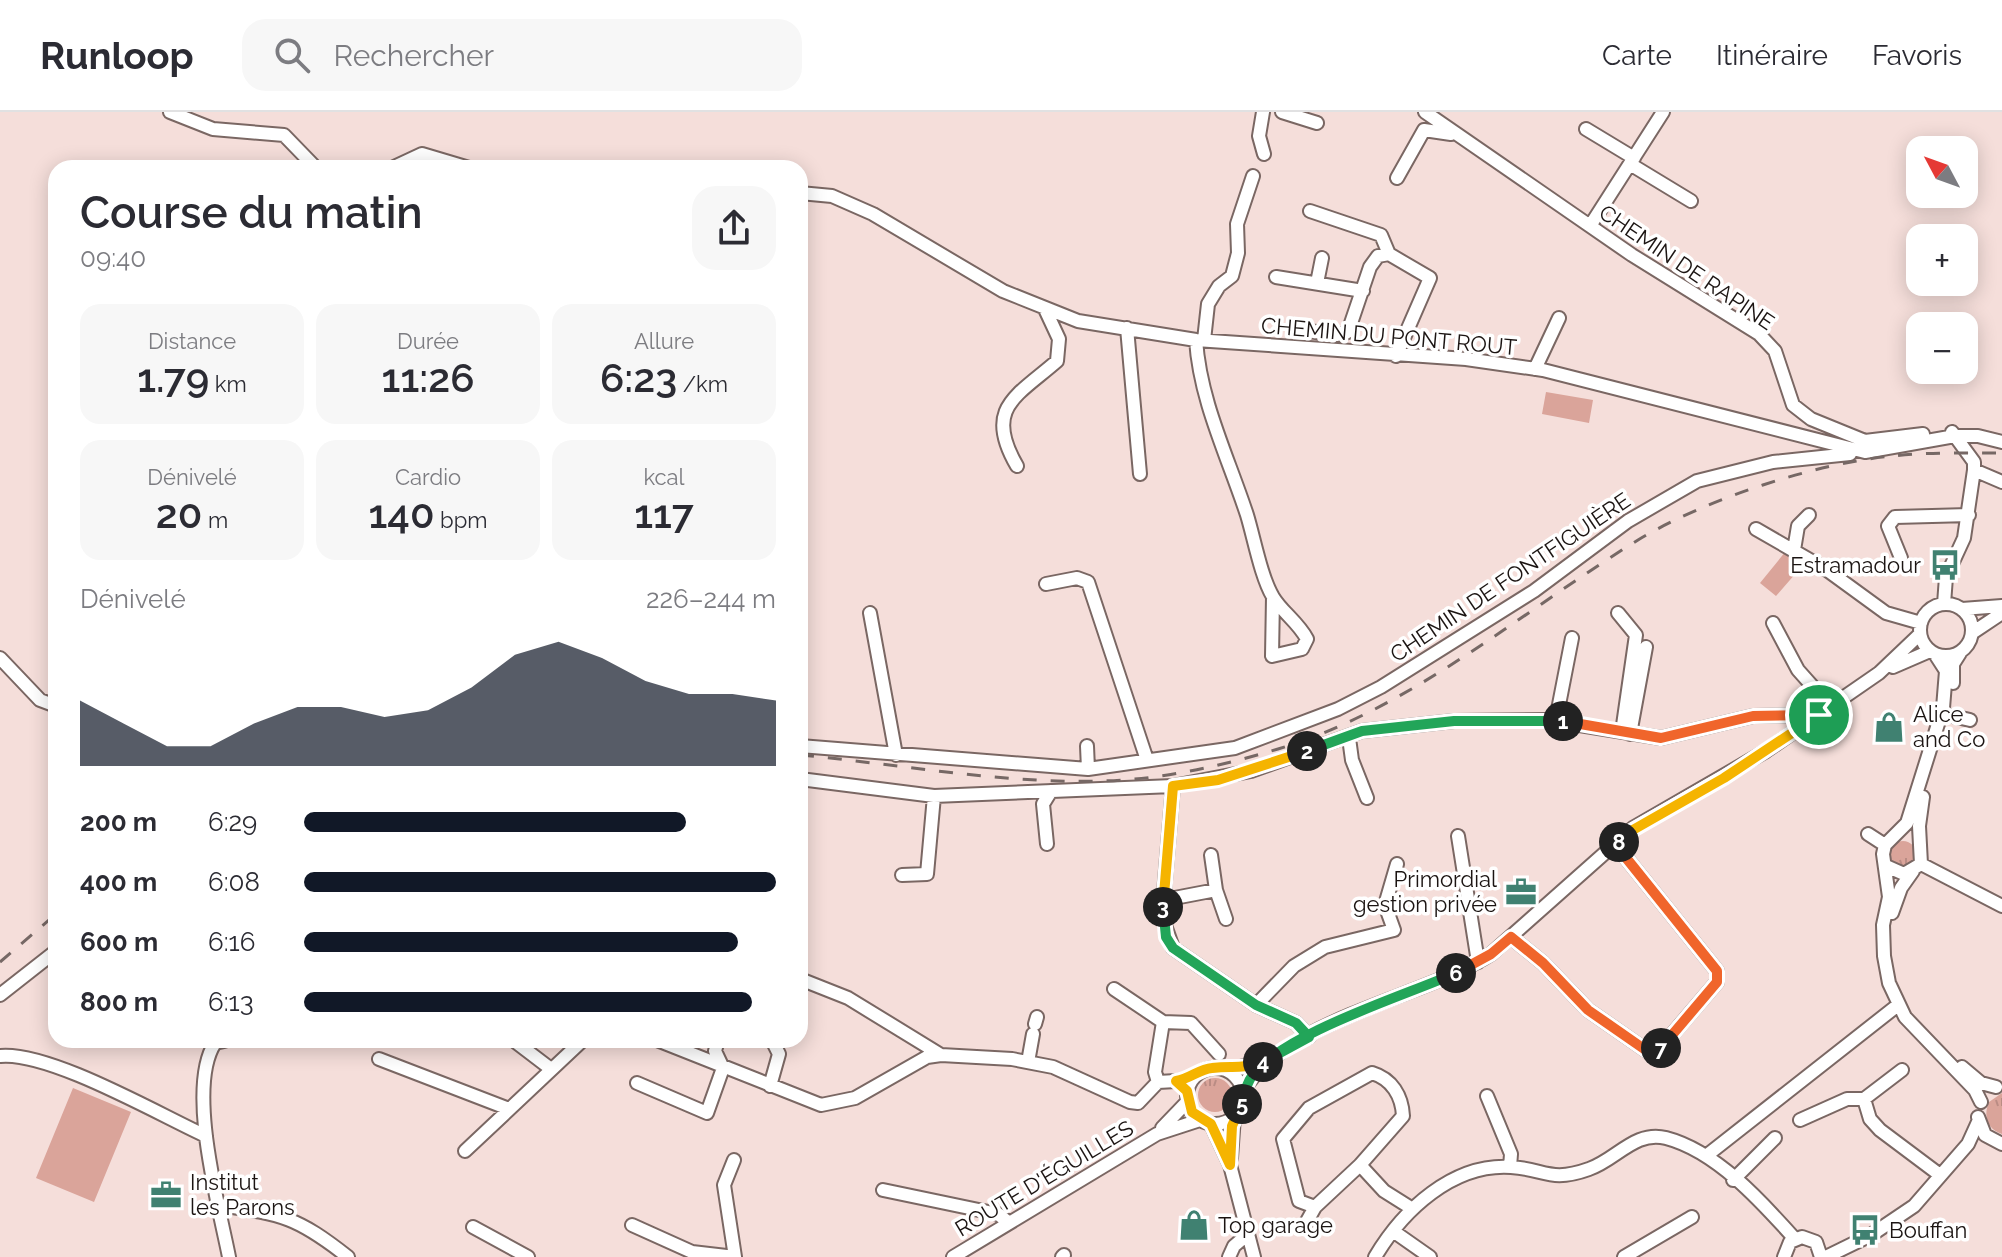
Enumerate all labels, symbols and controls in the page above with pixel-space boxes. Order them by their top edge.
search box [242,19,802,91]
text: Runloop [40,33,194,78]
icon: search [270,33,314,77]
text: Rechercher [334,38,494,73]
text: Carte [1602,39,1672,72]
text: Itinéraire [1716,39,1828,72]
text: Favoris [1872,39,1962,72]
north arrow [1906,136,1978,208]
map controls [1906,136,1978,384]
button: share [692,186,776,270]
text: Course du matin [80,187,423,238]
street label: CHEMIN DE RAPINE [1595,199,1779,335]
button: + [1906,224,1978,296]
text: 09:40 [80,243,146,273]
street label: CHEMIN DU PONT ROUT [1260,312,1518,360]
button: − [1906,312,1978,384]
text: Distance [148,328,236,354]
text: Durée [397,328,459,354]
text: Allure [634,328,694,354]
text: 1.79 [137,354,209,401]
text: 11:26 [382,354,474,401]
text: 6:23 [600,354,677,401]
text: km [209,371,247,397]
text: /km [677,371,728,397]
text: Dénivelé [147,464,237,490]
text: Cardio [395,464,461,490]
text: kcal [643,464,685,490]
street label: CHEMIN DE FONTFIGUIÈRE [1385,487,1635,667]
text: 20 [156,490,202,537]
text: 140 [369,490,434,537]
text: 117 [634,490,694,537]
text: m [202,507,228,533]
text: bpm [434,507,487,533]
bus stop icon: Estramadour [1928,548,1962,582]
place label: Estramadour [1790,552,1921,578]
text: Dénivelé [80,584,186,614]
text: 226–244 m [646,584,776,614]
pin [1785,681,1853,749]
icon: arrive [1797,693,1841,737]
pin: 1 [1543,701,1583,741]
place label: Alice and Co [1913,701,1985,752]
text: 1 [1558,708,1568,734]
shop icon: Alice and Co [1872,710,1906,744]
pin: 2 [1287,731,1327,771]
text: 2 [1301,738,1313,764]
text: 200 m [80,807,157,837]
text: 6:29 [208,807,257,837]
pin: 8 [1599,822,1639,862]
text: 8 [1612,829,1626,855]
place label: Primordial gestion privée [1353,866,1497,917]
text: 400 m [80,867,157,897]
text: 6:08 [208,867,260,897]
office icon: Primordial gestion privée [1504,875,1538,909]
pin: 3 [1143,887,1183,927]
text: 3 [1157,894,1169,920]
text: 600 m [80,927,158,957]
text: 6:16 [208,927,255,957]
pin: 6 [1436,953,1476,993]
text: 6 [1449,960,1463,986]
text: 800 m [80,987,158,1017]
text: 6:13 [208,987,254,1017]
pin: 7 [1641,1028,1681,1068]
text: 7 [1655,1035,1667,1061]
pin: 4 [1243,1042,1283,1082]
text: 4 [1257,1049,1269,1075]
pin: 5 [1222,1084,1262,1124]
text: 5 [1236,1091,1248,1117]
street label: ROUTE D'ÉGUILLES [950,1115,1138,1241]
place label: Institut les Parons [190,1169,295,1220]
office icon: Institut les Parons [149,1178,183,1212]
shop icon: Top garage [1177,1208,1211,1242]
place label: Top garage [1218,1212,1333,1238]
bus stop icon: Bouffan [1848,1213,1882,1247]
place label: Bouffan [1889,1217,1967,1243]

